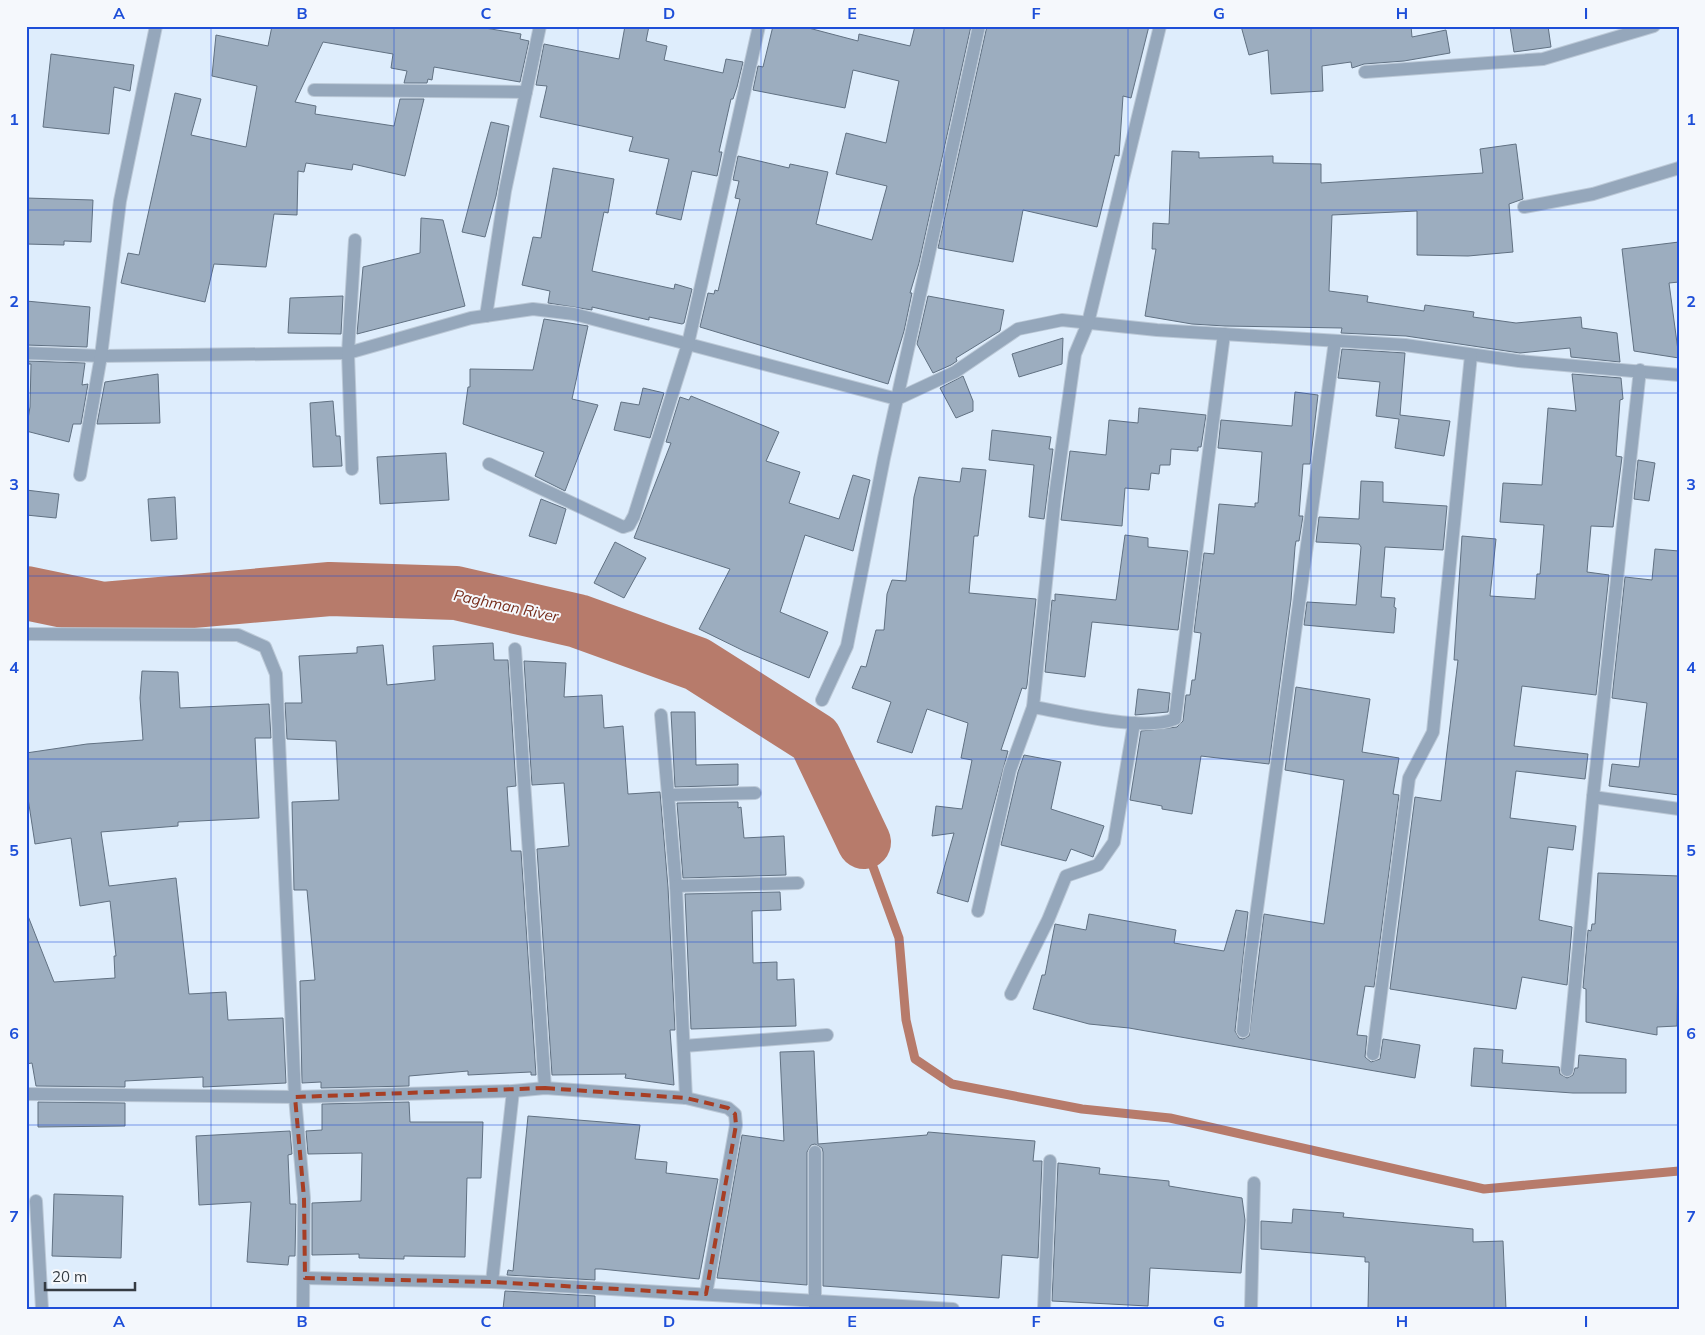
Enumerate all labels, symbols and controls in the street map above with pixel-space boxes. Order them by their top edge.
text: A [113,3,125,23]
text: B [296,3,308,23]
text: C [481,3,492,23]
text: D [663,3,675,23]
text: E [847,3,857,23]
text: F [1031,3,1041,23]
text: G [1213,3,1225,23]
text: H [1396,3,1408,23]
text: I [1584,3,1588,23]
text: 1 [9,109,19,129]
text: 1 [1686,109,1696,129]
text: 2 [9,291,19,311]
text: 2 [1686,291,1696,311]
text: 3 [9,474,19,494]
text: 3 [1686,474,1696,494]
water label: Paghman River [452,585,561,626]
text: 4 [9,657,19,677]
text: 4 [1686,657,1696,677]
text: 5 [9,840,19,860]
text: 5 [1686,840,1696,860]
text: 6 [9,1023,19,1043]
text: 6 [1686,1023,1696,1043]
text: 7 [9,1206,19,1226]
text: 7 [1686,1206,1696,1226]
scale bar [45,1260,135,1292]
text: 20 m [52,1267,87,1286]
text: A [113,1311,125,1331]
text: B [296,1311,308,1331]
text: C [481,1311,492,1331]
text: D [663,1311,675,1331]
text: E [847,1311,857,1331]
text: F [1031,1311,1041,1331]
text: G [1213,1311,1225,1331]
text: H [1396,1311,1408,1331]
text: I [1584,1311,1588,1331]

